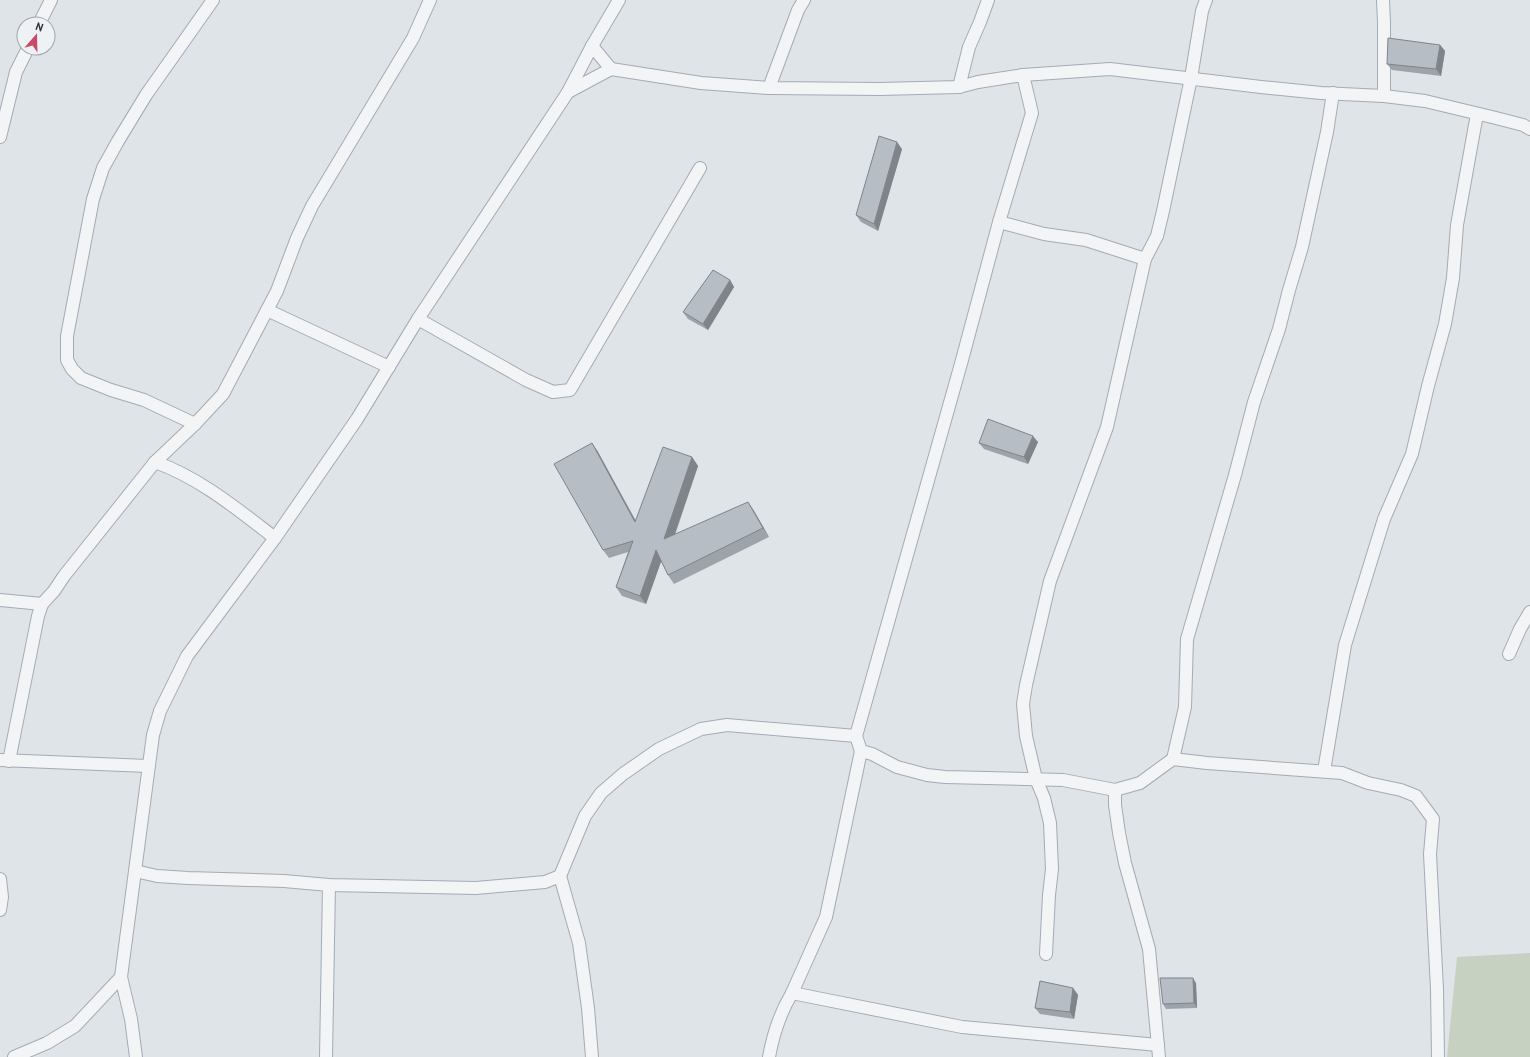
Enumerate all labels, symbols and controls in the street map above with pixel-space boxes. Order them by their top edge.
north arrow [16,16,56,56]
text: N [34,19,45,34]

